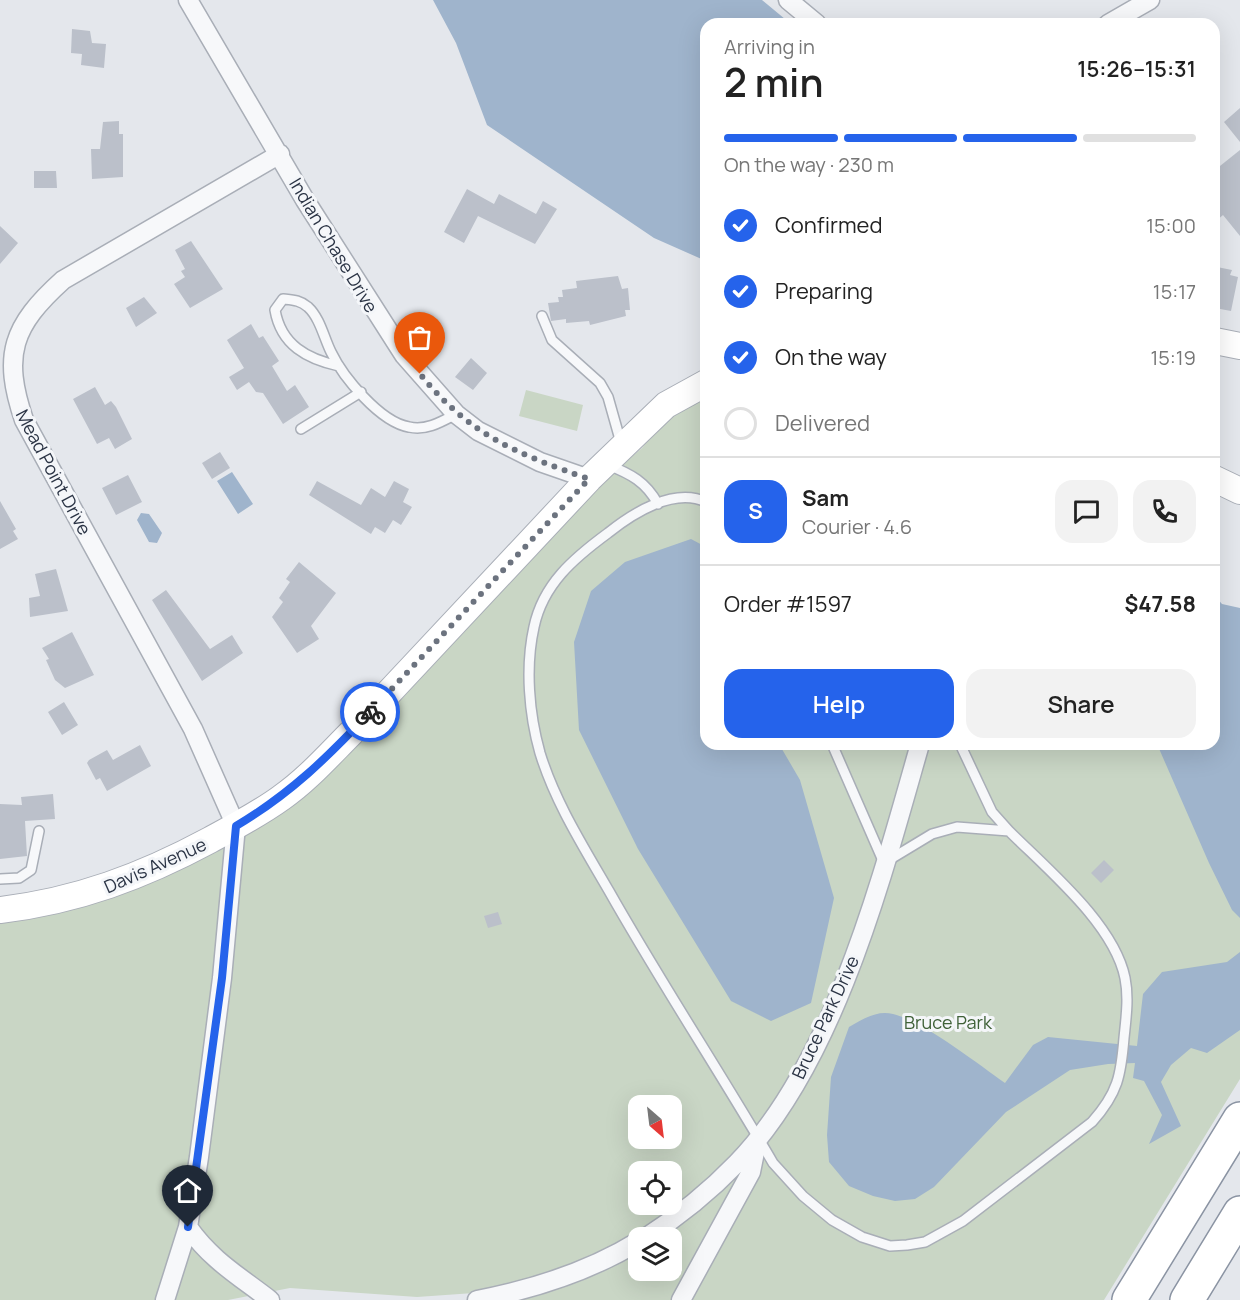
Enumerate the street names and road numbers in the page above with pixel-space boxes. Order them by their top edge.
street label: Indian Chase Drive [284,173,384,317]
street label: Mead Point Drive [11,405,97,539]
street label: Davis Avenue [100,832,210,898]
street label: Bruce Park Drive [786,951,864,1083]

